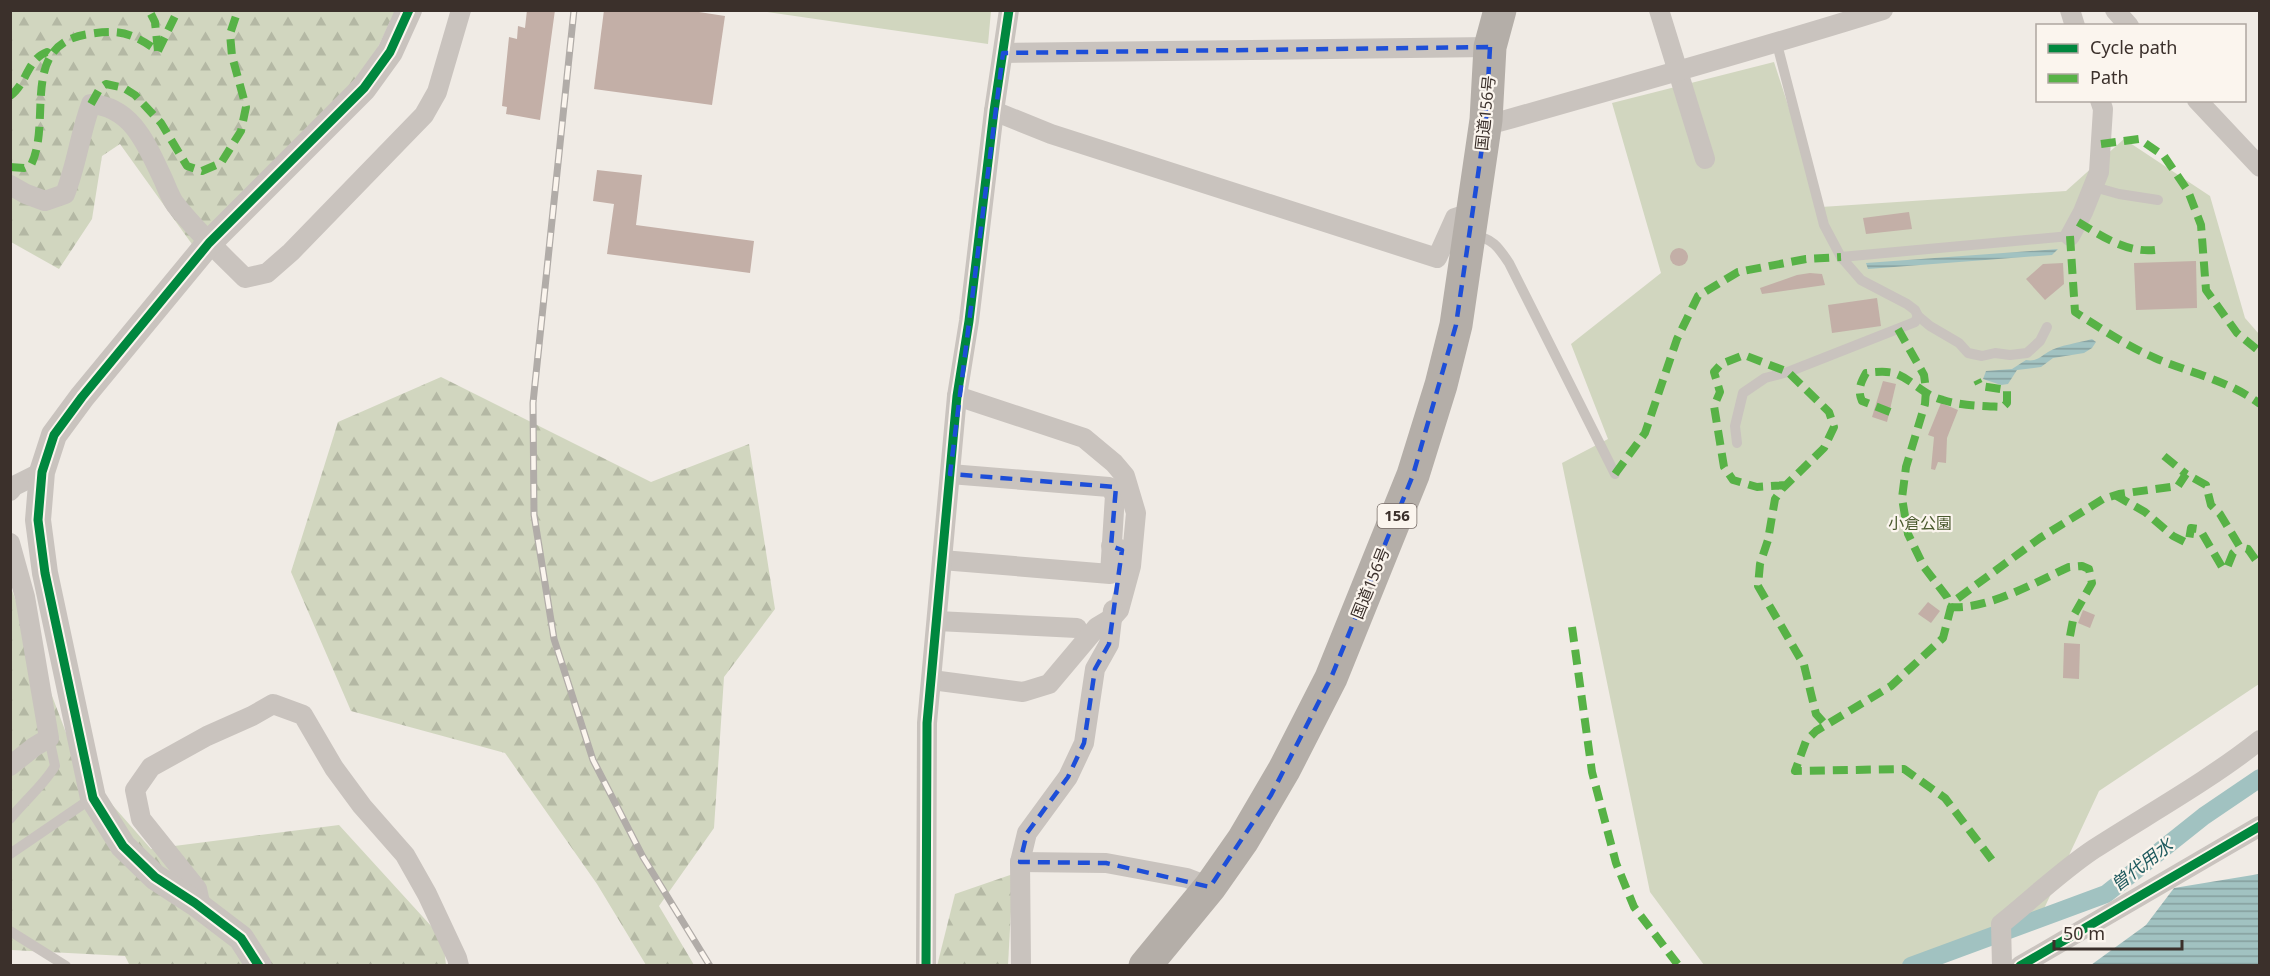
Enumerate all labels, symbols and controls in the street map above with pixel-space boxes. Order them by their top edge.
legend [2036,24,2246,102]
text: Cycle path [2090,35,2177,59]
text: Path [2090,65,2129,89]
street label: 国道156号 [1470,74,1500,152]
road number: 156 [1378,504,1416,528]
park label: 小倉公園 [1888,512,1952,534]
street label: 国道156号 [1346,544,1394,622]
water label: 曽代用水 [2106,831,2179,896]
scale bar [2054,913,2182,951]
text: 50 m [2063,921,2105,945]

